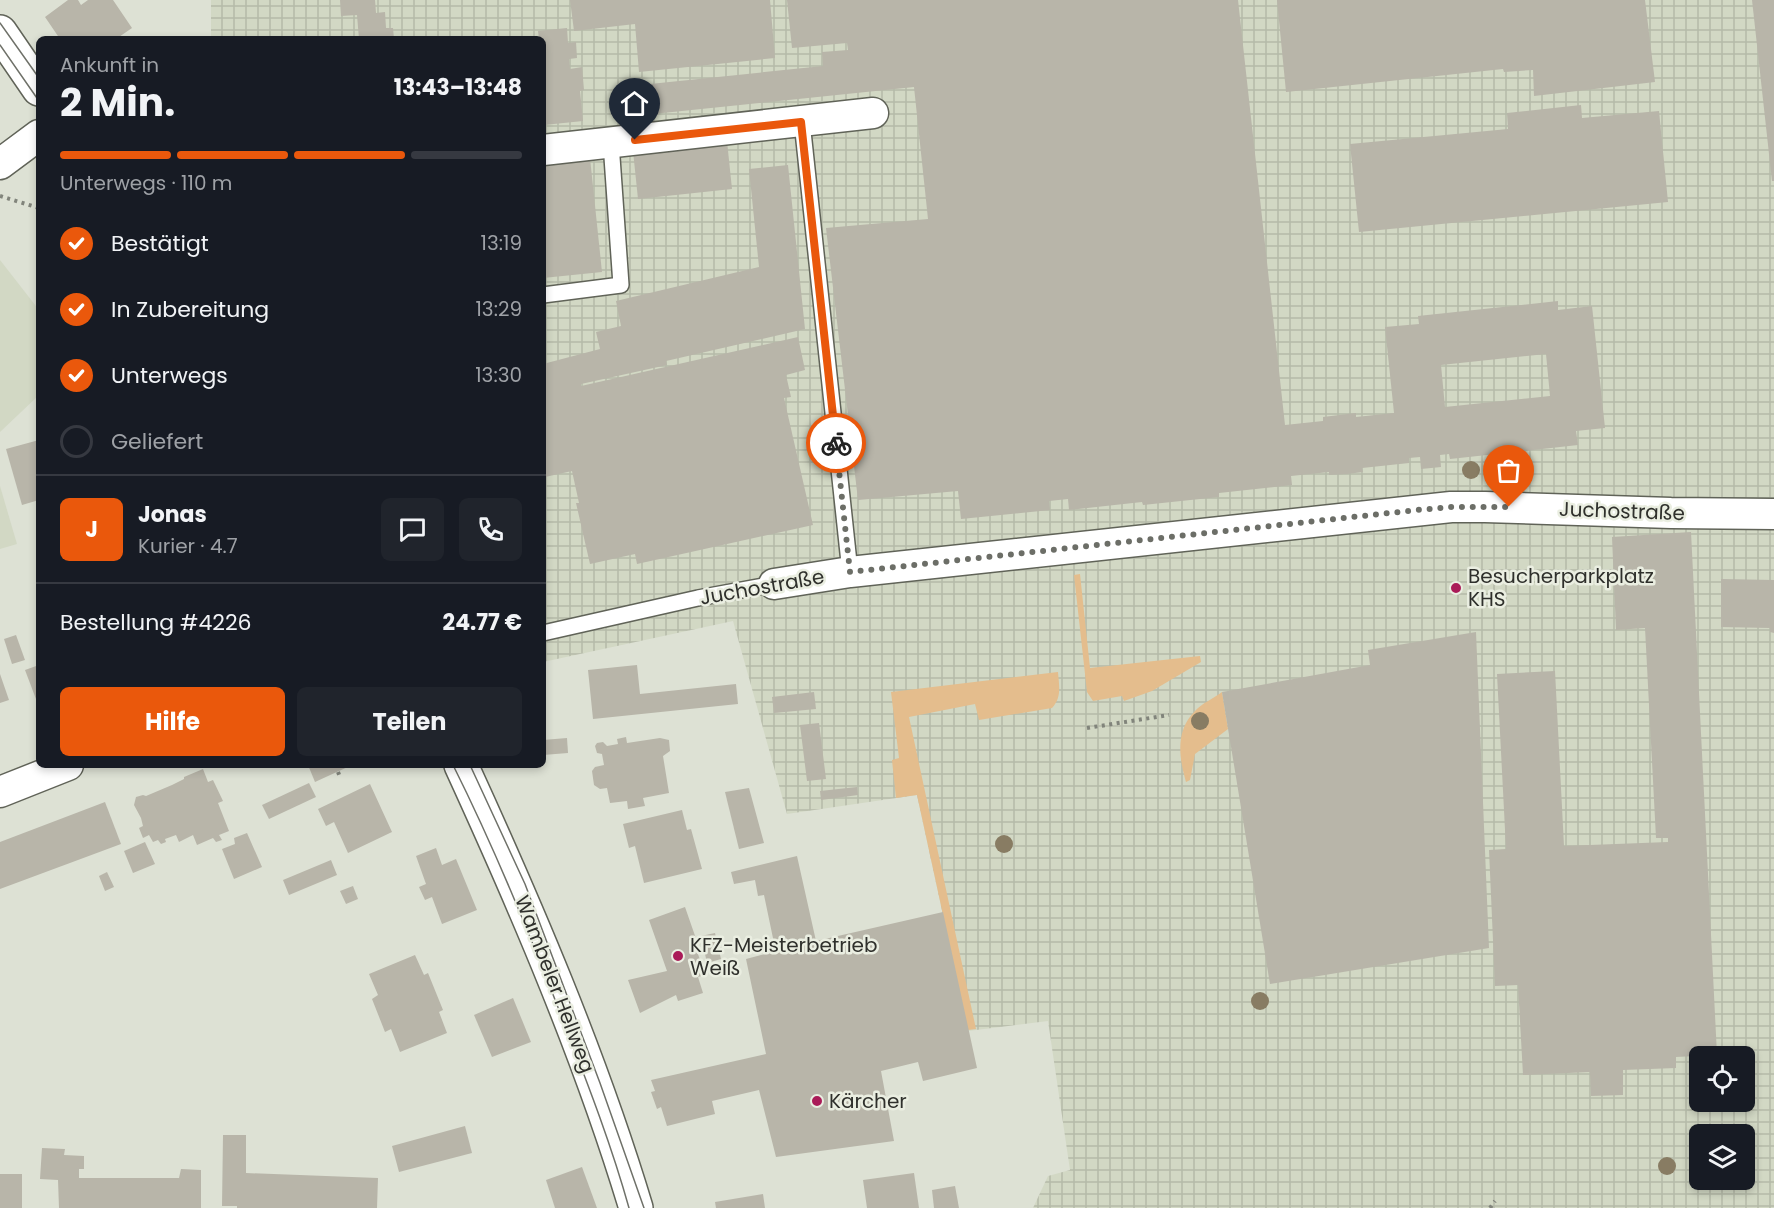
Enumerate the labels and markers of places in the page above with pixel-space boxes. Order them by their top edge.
pin [609,78,660,140]
pin [1483,445,1534,507]
place label: Besucherparkplatz KHS [1468,562,1654,613]
marker: Besucherparkplatz KHS [1449,581,1463,595]
place label: KFZ-Meisterbetrieb Weiß [690,931,878,982]
marker: KFZ-Meisterbetrieb Weiß [671,949,685,963]
place label: Kärcher [829,1087,907,1115]
marker: Kärcher [810,1094,824,1108]

